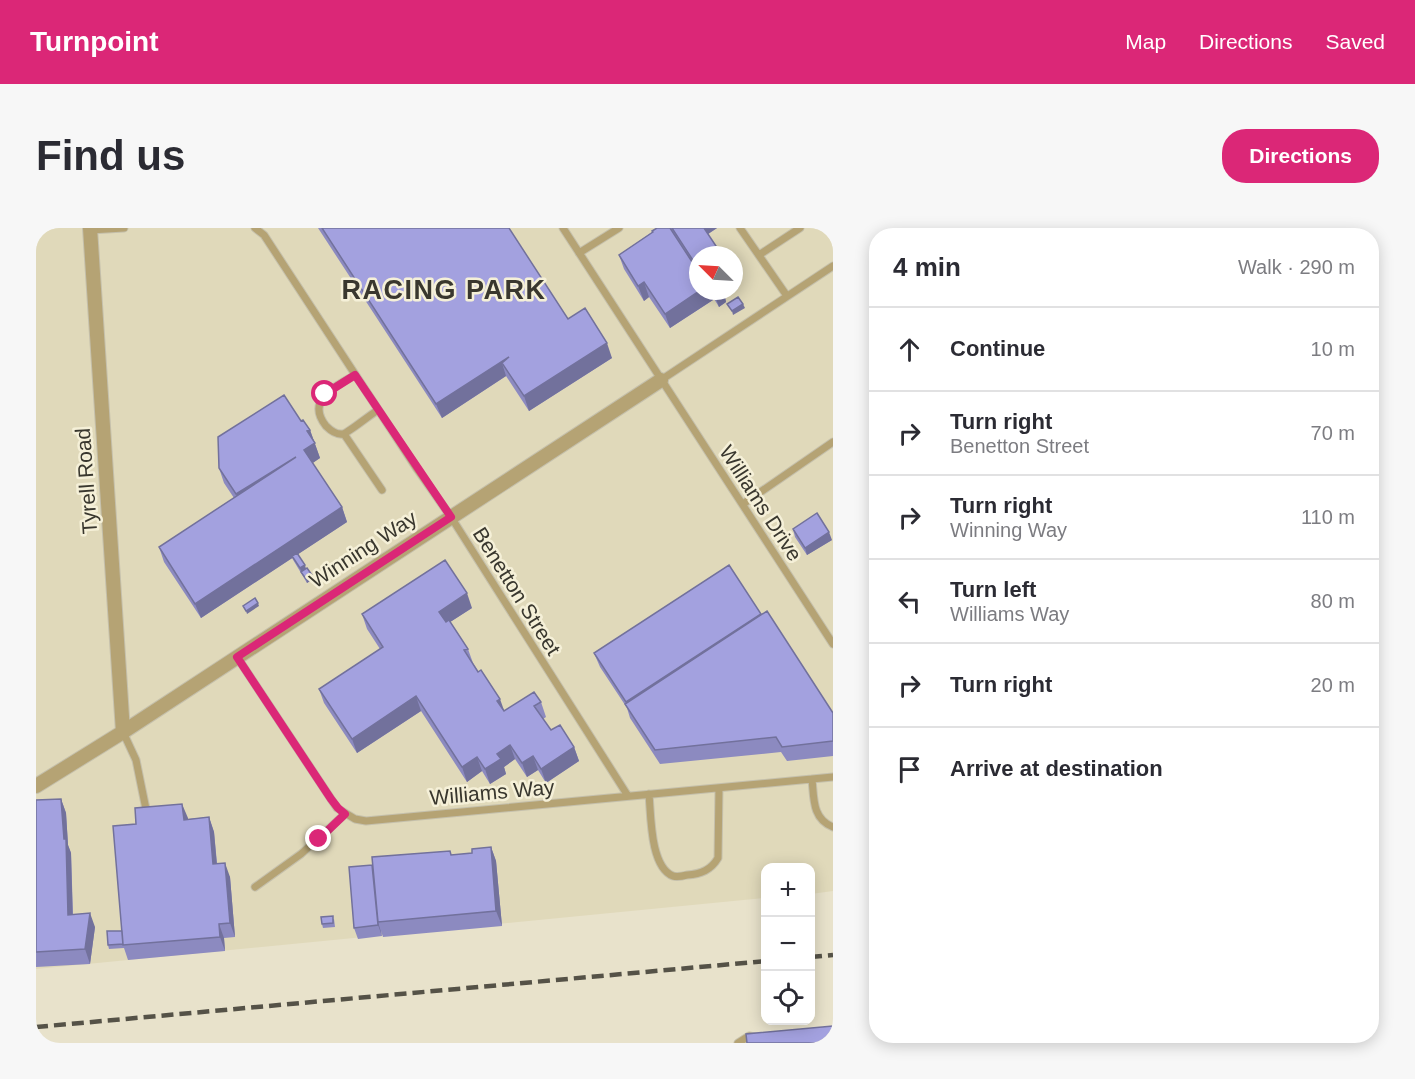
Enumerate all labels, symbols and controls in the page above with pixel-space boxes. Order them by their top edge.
text: Turnpoint [30,26,159,57]
text: Map [1125,30,1166,53]
text: Directions [1199,30,1292,53]
text: Saved [1325,30,1385,53]
button: Directions [1222,129,1379,183]
text: Find us [36,132,185,179]
north arrow [689,246,743,300]
text: 4 min [893,252,961,282]
text: Walk · 290 m [1238,256,1355,278]
district label: RACING PARK [342,275,547,305]
icon: ahead [893,333,926,366]
text: Continue [950,336,1045,361]
text: 10 m [1311,338,1355,360]
route start [311,380,337,406]
text: Turn right [950,409,1052,434]
icon: right [893,417,926,450]
text: 70 m [1311,422,1355,444]
street label: Tyrell Road [71,427,101,535]
text: Benetton Street [950,435,1089,457]
street label: Williams Drive [715,441,807,565]
text: Turn right [950,493,1052,518]
icon: right [893,501,926,534]
street label: Winning Way [305,506,421,592]
text: 110 m [1301,506,1355,528]
text: Winning Way [950,519,1067,541]
street label: Benetton Street [469,523,566,659]
text: Turn left [950,577,1036,602]
icon: left [893,585,926,618]
text: 80 m [1311,590,1355,612]
text: Williams Way [950,603,1069,625]
icon: right [893,669,926,702]
text: Turn right [950,672,1052,697]
text: 20 m [1311,674,1355,696]
icon: arrive [893,753,926,786]
text: Arrive at destination [950,756,1163,781]
street label: Williams Way [429,775,556,809]
route end [305,825,331,851]
map controls [761,863,815,1025]
button: + [761,863,815,917]
button: − [761,917,815,971]
button: locate [761,971,815,1025]

